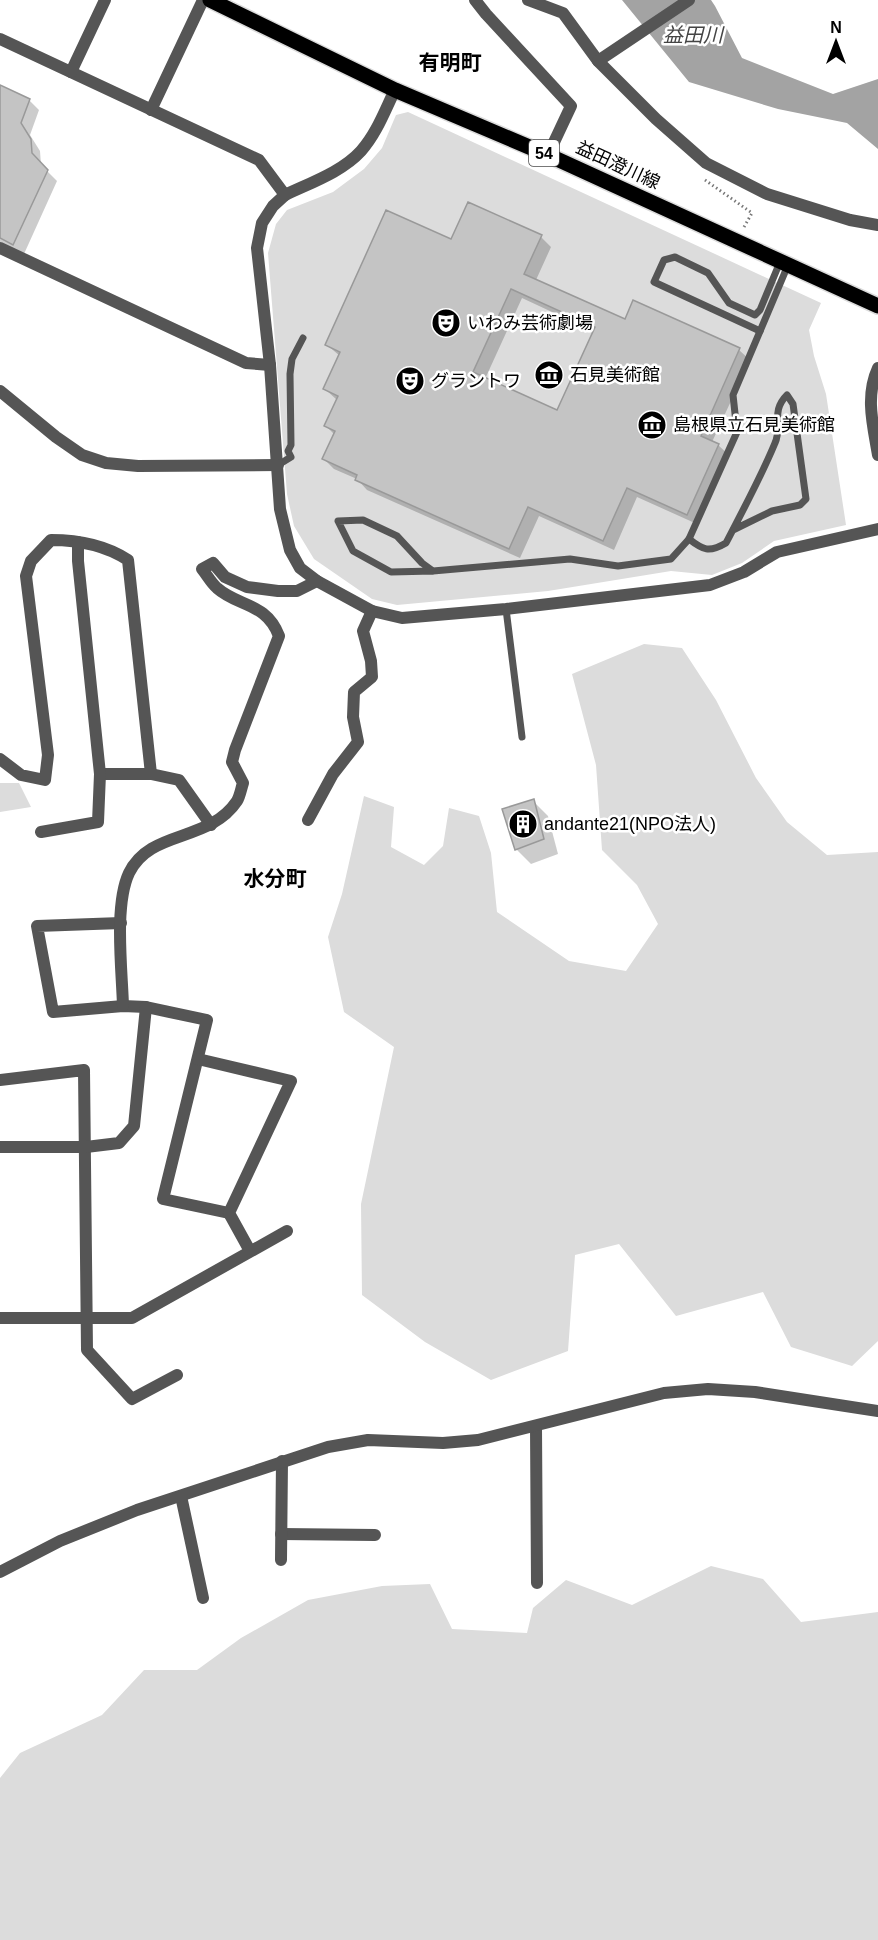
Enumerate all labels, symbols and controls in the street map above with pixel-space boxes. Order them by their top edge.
north arrow [806,12,866,72]
text: N [830,19,842,36]
water label: 益田川 [663,24,725,46]
district label: 有明町 [419,51,482,74]
street label: 益田澄川線 [573,137,663,193]
road number: 54 [529,140,559,166]
theatre icon: いわみ芸術劇場 [430,307,462,339]
place label: いわみ芸術劇場 [467,313,593,333]
museum icon: 石見美術館 [533,359,565,391]
theatre icon: グラントワ [394,365,426,397]
place label: 石見美術館 [570,365,660,385]
place label: グラントワ [431,371,521,391]
museum icon: 島根県立石見美術館 [636,409,668,441]
place label: 島根県立石見美術館 [673,415,835,435]
building icon: andante21(NPO法人) [507,808,539,840]
place label: andante21(NPO法人) [544,814,716,834]
district label: 水分町 [244,867,307,890]

